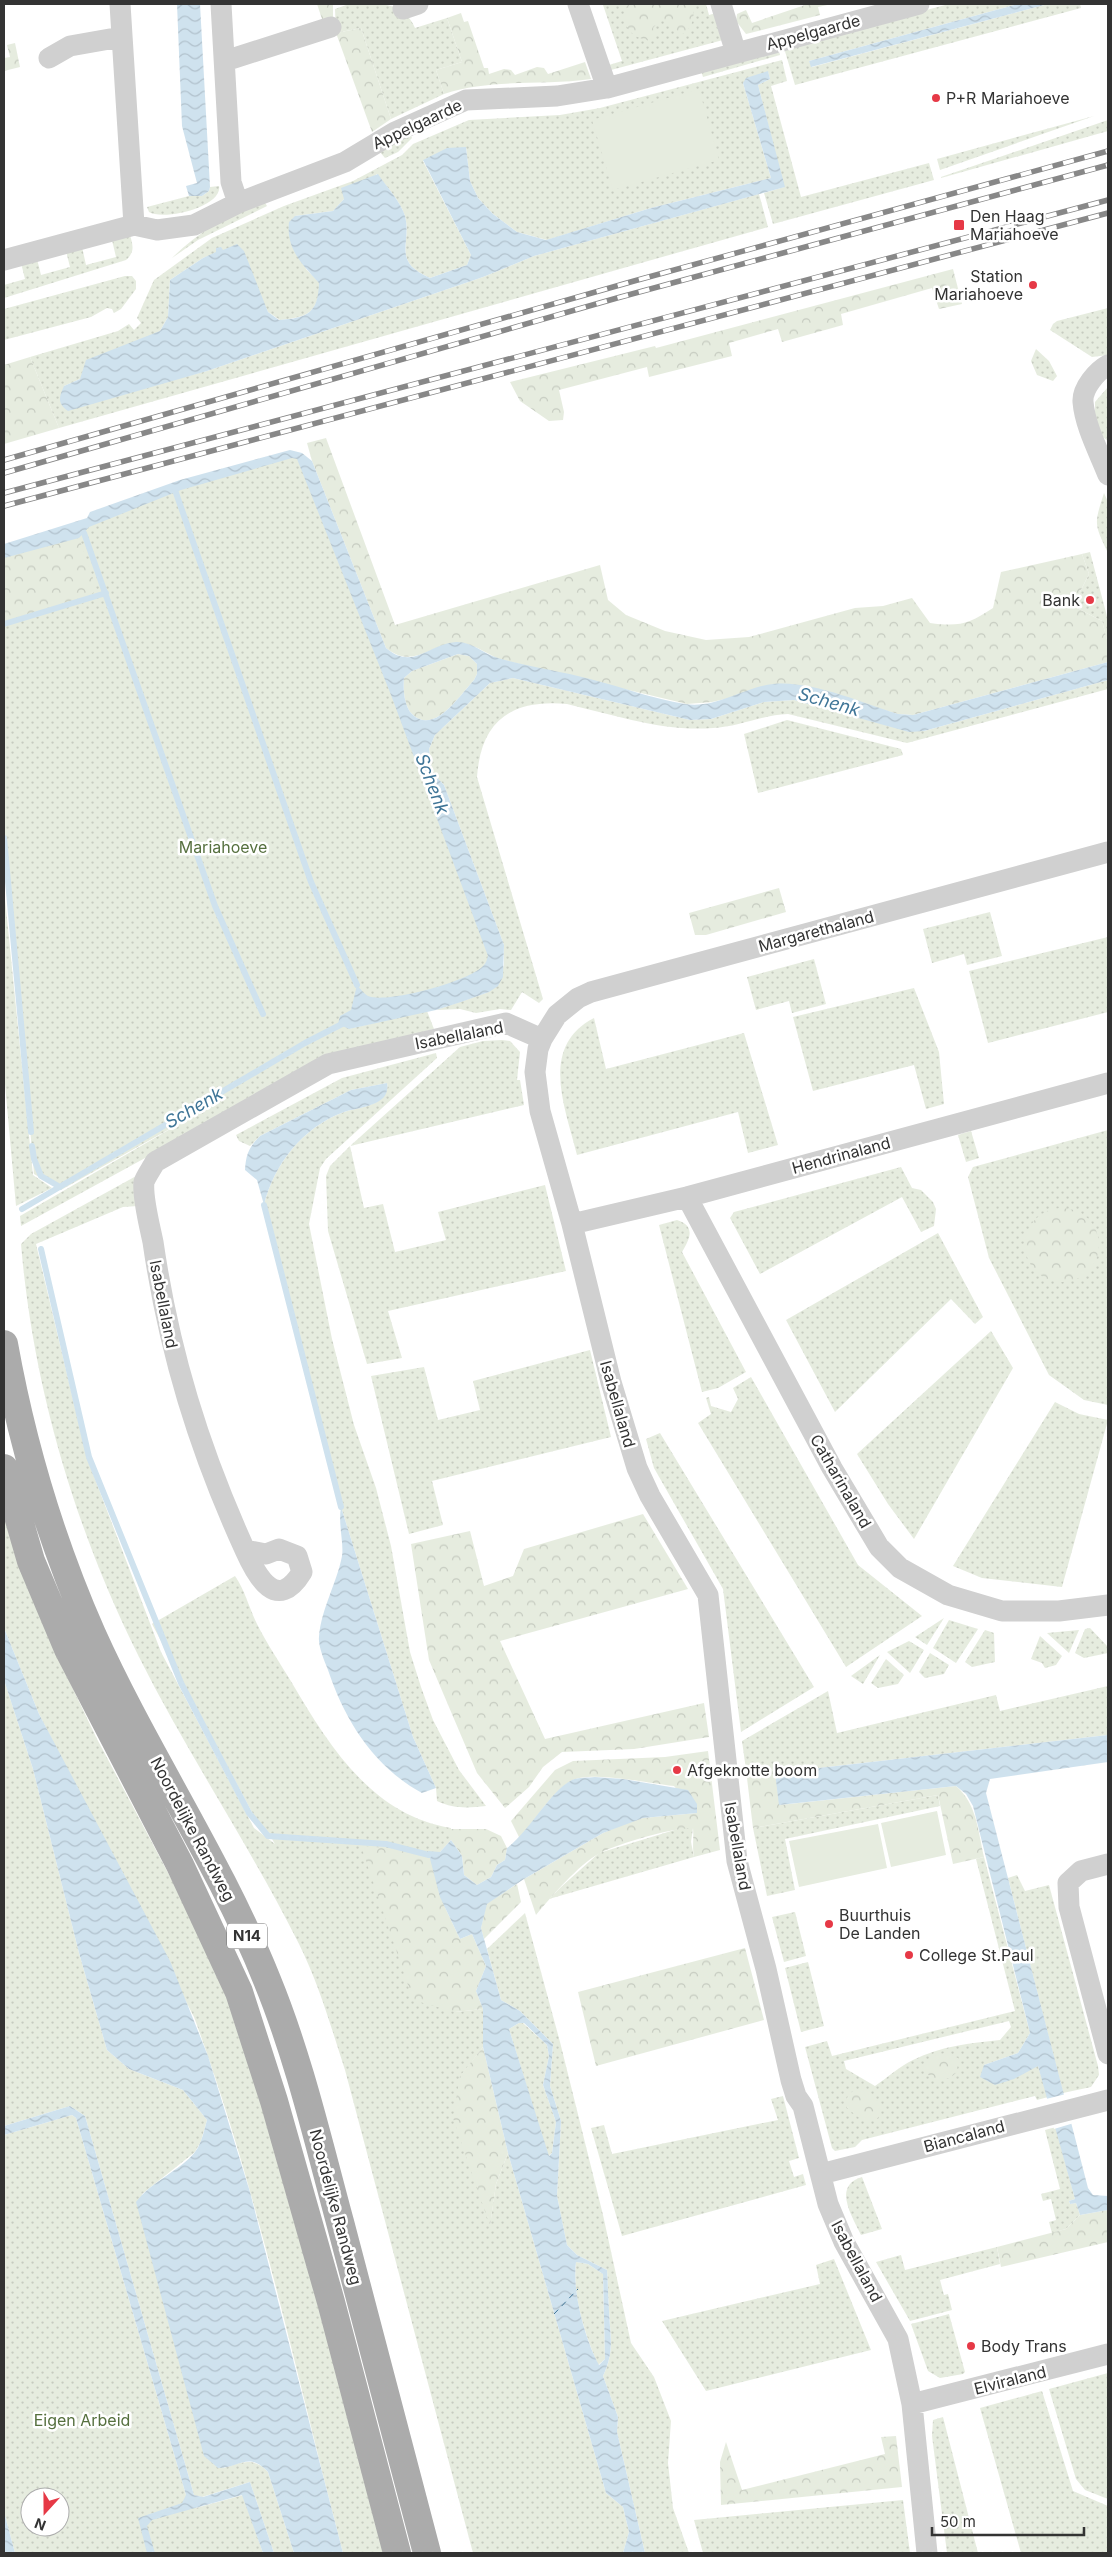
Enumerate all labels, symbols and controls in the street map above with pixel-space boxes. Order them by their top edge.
street label: Appelgaarde [764,10,862,54]
place label: P+R Mariahoeve [946,88,1070,108]
marker: P+R Mariahoeve [930,92,942,104]
street label: Appelgaarde [369,95,465,153]
place label: Den Haag Mariahoeve [970,206,1059,244]
marker: Den Haag Mariahoeve [952,218,966,232]
place label: Station Mariahoeve [934,266,1023,304]
marker: Station Mariahoeve [1027,279,1039,291]
place label: Bank [1042,590,1080,610]
marker: Bank [1084,594,1096,606]
water label: Schenk [796,683,864,721]
water label: Schenk [411,750,454,818]
park label: Mariahoeve [179,837,267,857]
street label: Margarethaland [756,906,876,956]
street label: Isabellaland [413,1017,505,1053]
water label: Schenk [161,1082,227,1133]
street label: Hendrinaland [790,1132,892,1178]
street label: Isabellaland [146,1258,182,1350]
street label: Isabellaland [596,1358,640,1450]
street label: Catharinaland [806,1431,876,1531]
street label: Noordelijke Randweg [147,1753,239,1905]
place label: Afgeknotte boom [687,1760,817,1780]
marker: Afgeknotte boom [671,1764,683,1776]
street label: Isabellaland [720,1800,756,1892]
place label: Buurthuis De Landen [839,1905,920,1943]
marker: Buurthuis De Landen [823,1918,835,1930]
road number: N14 [227,1924,267,1948]
place label: College St.Paul [919,1945,1034,1965]
marker: College St.Paul [903,1949,915,1961]
street label: Biancaland [921,2116,1007,2156]
street label: Noordelijke Randweg [306,2127,366,2287]
street label: Isabellaland [827,2217,887,2305]
place label: Body Trans [981,2336,1067,2356]
marker: Body Trans [965,2340,977,2352]
street label: Elviraland [972,2361,1048,2399]
park label: Eigen Arbeid [34,2410,130,2430]
north arrow [20,2487,70,2537]
scale bar [932,2504,1084,2536]
text: 50 m [940,2512,976,2531]
text: N [32,2515,48,2534]

